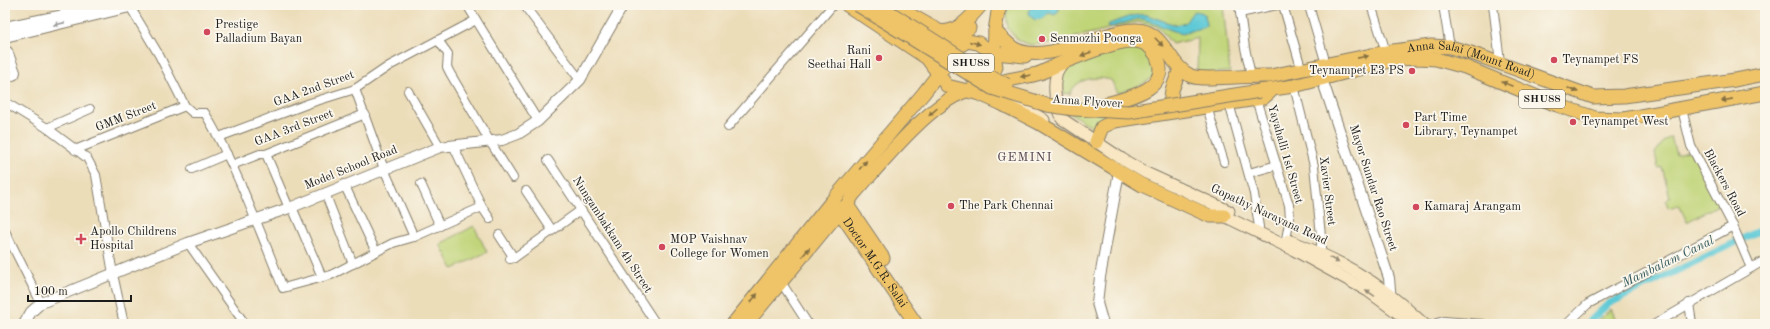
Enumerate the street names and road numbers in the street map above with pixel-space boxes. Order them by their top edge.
street label: Anna Salai (Mount Road) [1406,40,1537,82]
road number: SHU88 [948,54,994,72]
street label: GAA 2nd Street [272,69,356,109]
road number: SHU88 [1519,90,1565,108]
street label: Anna Flyover [1052,94,1123,110]
street label: GMM Street [94,100,158,134]
street label: Yayahalli 1st Street [1265,103,1305,205]
street label: GAA 3rd Street [253,107,335,149]
street label: Mayor Sundar Rao Street [1347,123,1399,253]
street label: Model School Road [303,144,399,192]
street label: Blackers Road [1701,147,1747,219]
street label: Xavier Street [1317,156,1337,226]
street label: Nungambakkam 4h Street [570,175,654,295]
street label: Gopathy Narayana Road [1209,183,1329,247]
street label: Doctor M.G.R. Salai [840,216,909,310]

